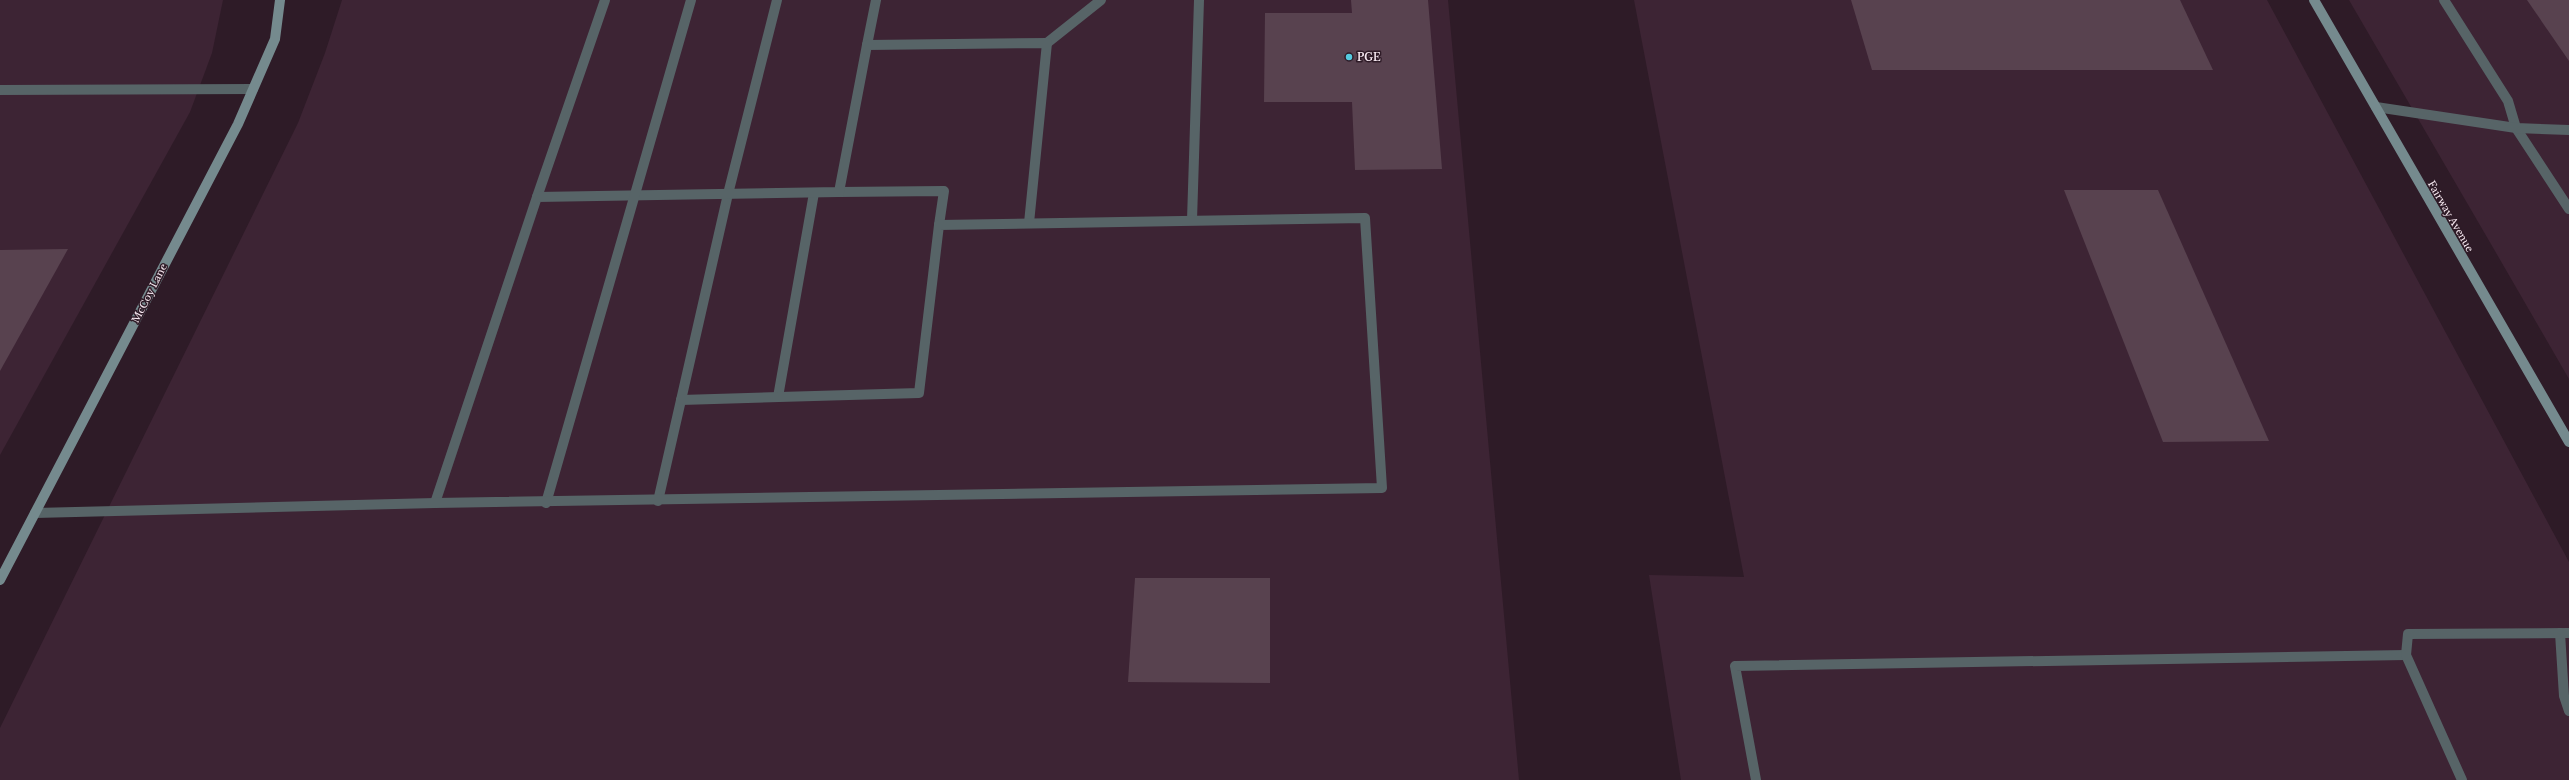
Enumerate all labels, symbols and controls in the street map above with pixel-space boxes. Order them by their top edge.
place label: PGE [1357,51,1381,64]
marker: PGE [1344,52,1354,62]
street label: Fairway Avenue [2425,178,2476,255]
street label: McCoy Lane [129,261,170,325]

